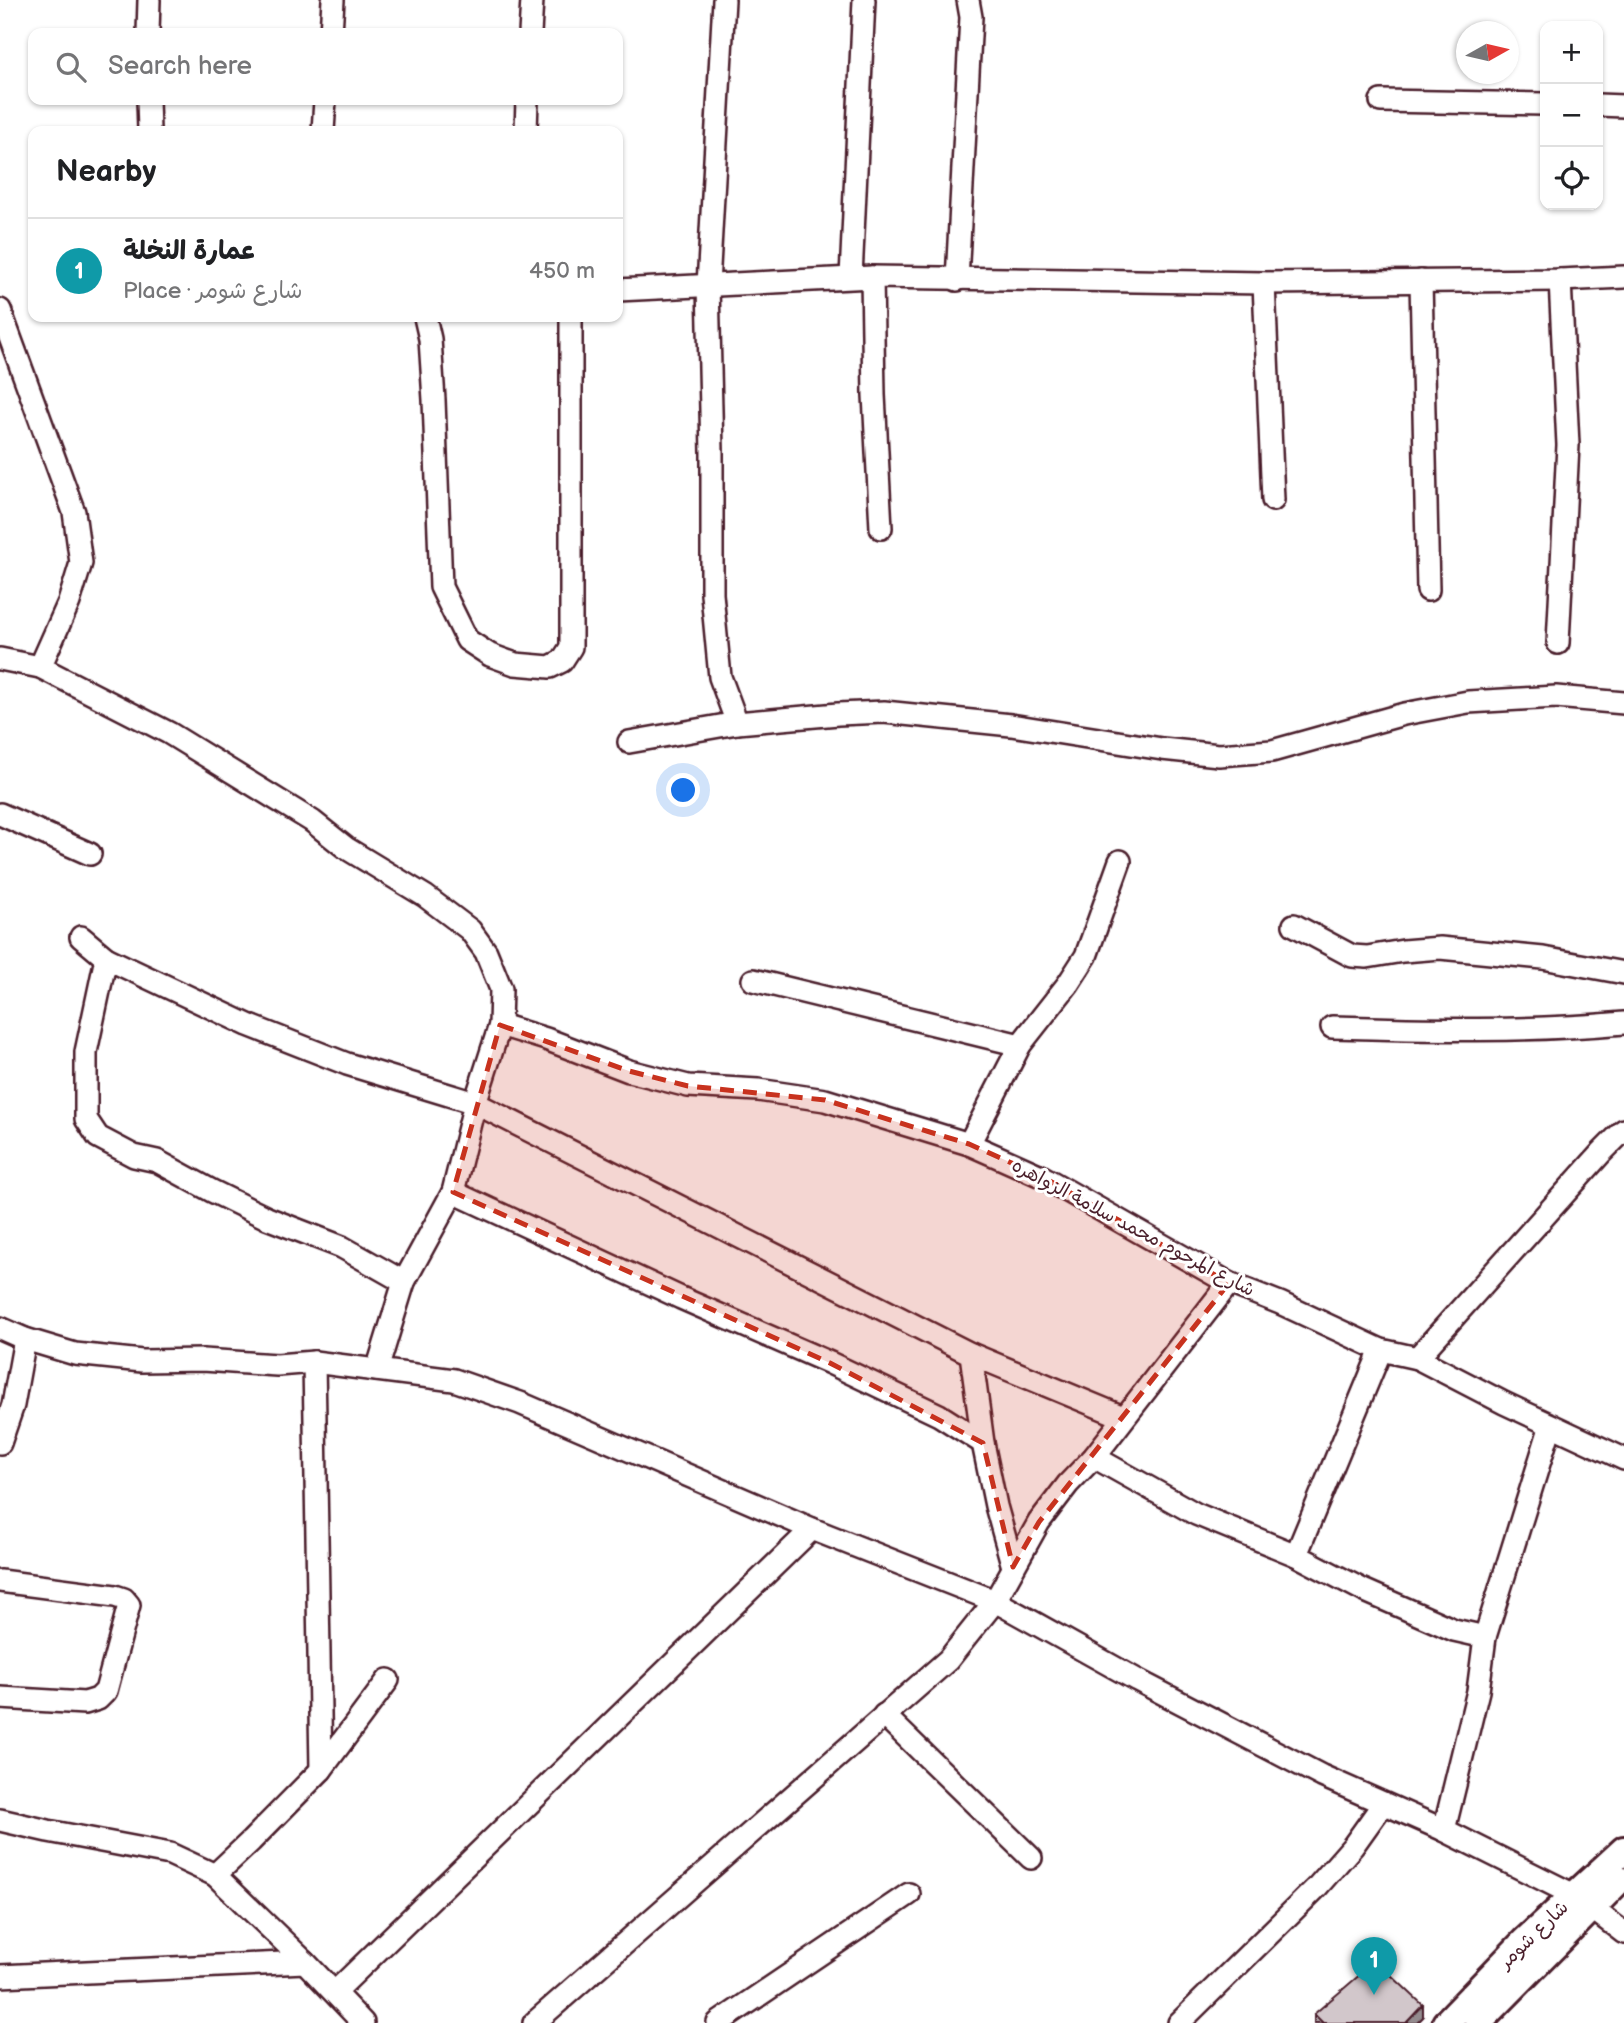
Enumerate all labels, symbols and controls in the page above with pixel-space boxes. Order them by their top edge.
north arrow [1456,21,1519,84]
map controls [1540,21,1603,210]
button: + [1540,21,1603,84]
search box [28,28,623,105]
icon: search [52,48,90,86]
text: Search here [108,51,252,82]
button: − [1540,84,1603,147]
button: locate [1540,147,1603,210]
text: Nearby [56,154,156,190]
text: عمارة النخلة [123,236,256,267]
text: 1 [74,257,84,285]
text: 450 m [529,257,595,285]
text: Place · شارع شومر [123,277,302,305]
your location [666,773,700,807]
street label: شارع المرحوم محمد سلامة الزواهره [1007,1154,1258,1304]
street label: شارع شومر [1493,1896,1574,1976]
pin: 1 [1351,1937,1397,1995]

